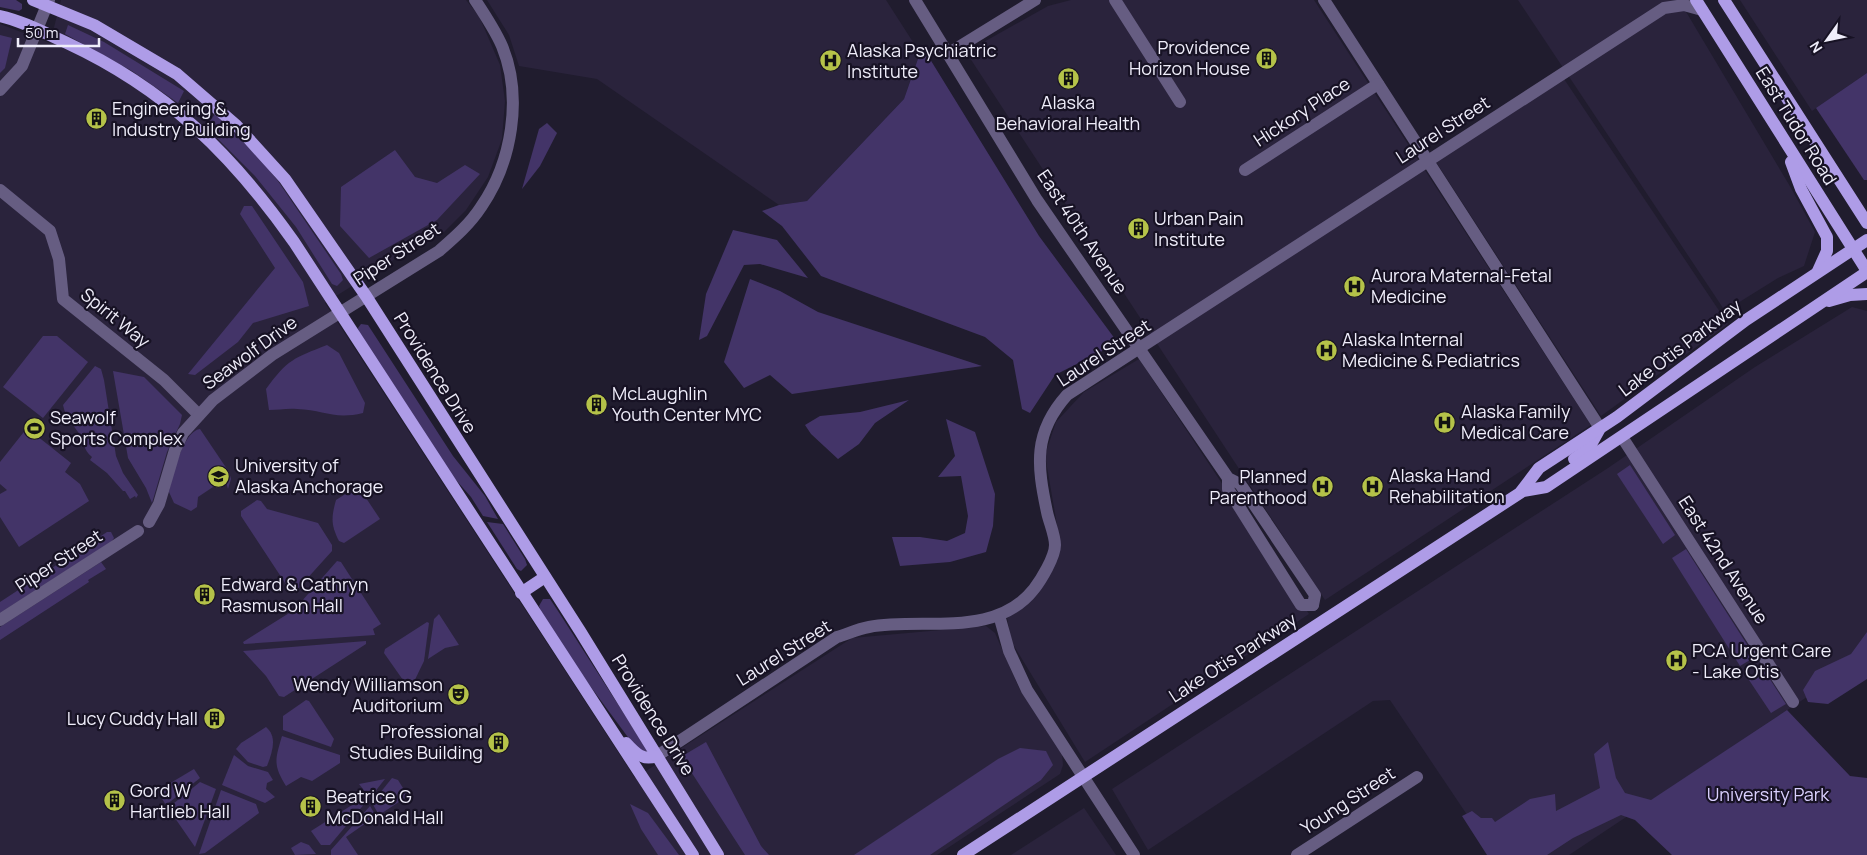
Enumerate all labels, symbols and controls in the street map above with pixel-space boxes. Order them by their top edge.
scale bar [18,15,99,47]
north arrow [1802,15,1852,65]
text: 50 m [25,22,59,43]
place label: Providence Horizon House [1129,35,1250,80]
place label: Alaska Psychiatric Institute [847,38,996,83]
text: N [1805,38,1826,57]
building icon: Providence Horizon House [1254,46,1278,70]
hospital icon: Alaska Psychiatric Institute [819,49,843,73]
street label: East Tudor Road [1751,62,1843,189]
building icon: Alaska Behavioral Health [1056,66,1080,90]
street label: Hickory Place [1249,71,1354,151]
place label: Alaska Behavioral Health [996,90,1140,135]
street label: Laurel Street [1391,90,1494,168]
place label: Engineering & Industry Building [112,96,251,141]
building icon: Engineering & Industry Building [84,107,108,131]
street label: East 40th Avenue [1032,165,1133,298]
place label: Urban Pain Institute [1154,206,1243,251]
street label: Piper Street [348,216,445,290]
building icon: Urban Pain Institute [1126,217,1150,241]
place label: Aurora Maternal-Fetal Medicine [1371,263,1552,308]
hospital icon: Aurora Maternal-Fetal Medicine [1343,274,1367,298]
street label: Spirit Way [76,282,156,353]
street label: Lake Otis Parkway [1613,293,1746,401]
street label: Providence Drive [389,307,483,437]
street label: Seawolf Drive [197,310,302,395]
street label: Laurel Street [1052,313,1155,391]
place label: Alaska Internal Medicine & Pediatrics [1342,327,1520,372]
hospital icon: Alaska Internal Medicine & Pediatrics [1314,338,1338,362]
place label: McLaughlin Youth Center MYC [612,381,762,426]
building icon: McLaughlin Youth Center MYC [584,392,608,416]
place label: Alaska Family Medical Care [1461,399,1571,444]
place label: Seawolf Sports Complex [50,405,183,450]
hospital icon: Alaska Family Medical Care [1433,410,1457,434]
sports icon: Seawolf Sports Complex [22,416,46,440]
place label: University of Alaska Anchorage [235,453,383,498]
place label: Alaska Hand Rehabilitation [1389,463,1505,508]
school or university icon: University of Alaska Anchorage [207,464,231,488]
place label: Planned Parenthood [1209,464,1307,509]
hospital icon: Alaska Hand Rehabilitation [1361,474,1385,498]
hospital icon: Planned Parenthood [1311,475,1335,499]
street label: East 42nd Avenue [1673,491,1774,628]
street label: Piper Street [10,523,107,597]
place label: Edward & Cathryn Rasmuson Hall [221,572,368,617]
building icon: Edward & Cathryn Rasmuson Hall [193,583,217,607]
street label: Lake Otis Parkway [1164,607,1301,707]
street label: Laurel Street [732,614,835,691]
place label: PCA Urgent Care - Lake Otis [1692,638,1831,683]
street label: Providence Drive [607,649,701,779]
hospital icon: PCA Urgent Care - Lake Otis [1664,649,1688,673]
place label: Wendy Williamson Auditorium [293,672,443,717]
theatre icon: Wendy Williamson Auditorium [447,683,471,707]
place label: Lucy Cuddy Hall [67,706,198,730]
building icon: Lucy Cuddy Hall [202,707,226,731]
place label: Professional Studies Building [349,719,483,764]
building icon: Professional Studies Building [487,730,511,754]
street label: Young Street [1296,761,1399,840]
place label: Gord W Hartlieb Hall [130,778,230,823]
park label: University Park [1707,782,1830,806]
place label: Beatrice G McDonald Hall [326,784,444,829]
building icon: Gord W Hartlieb Hall [102,789,126,813]
building icon: Beatrice G McDonald Hall [298,795,322,819]

